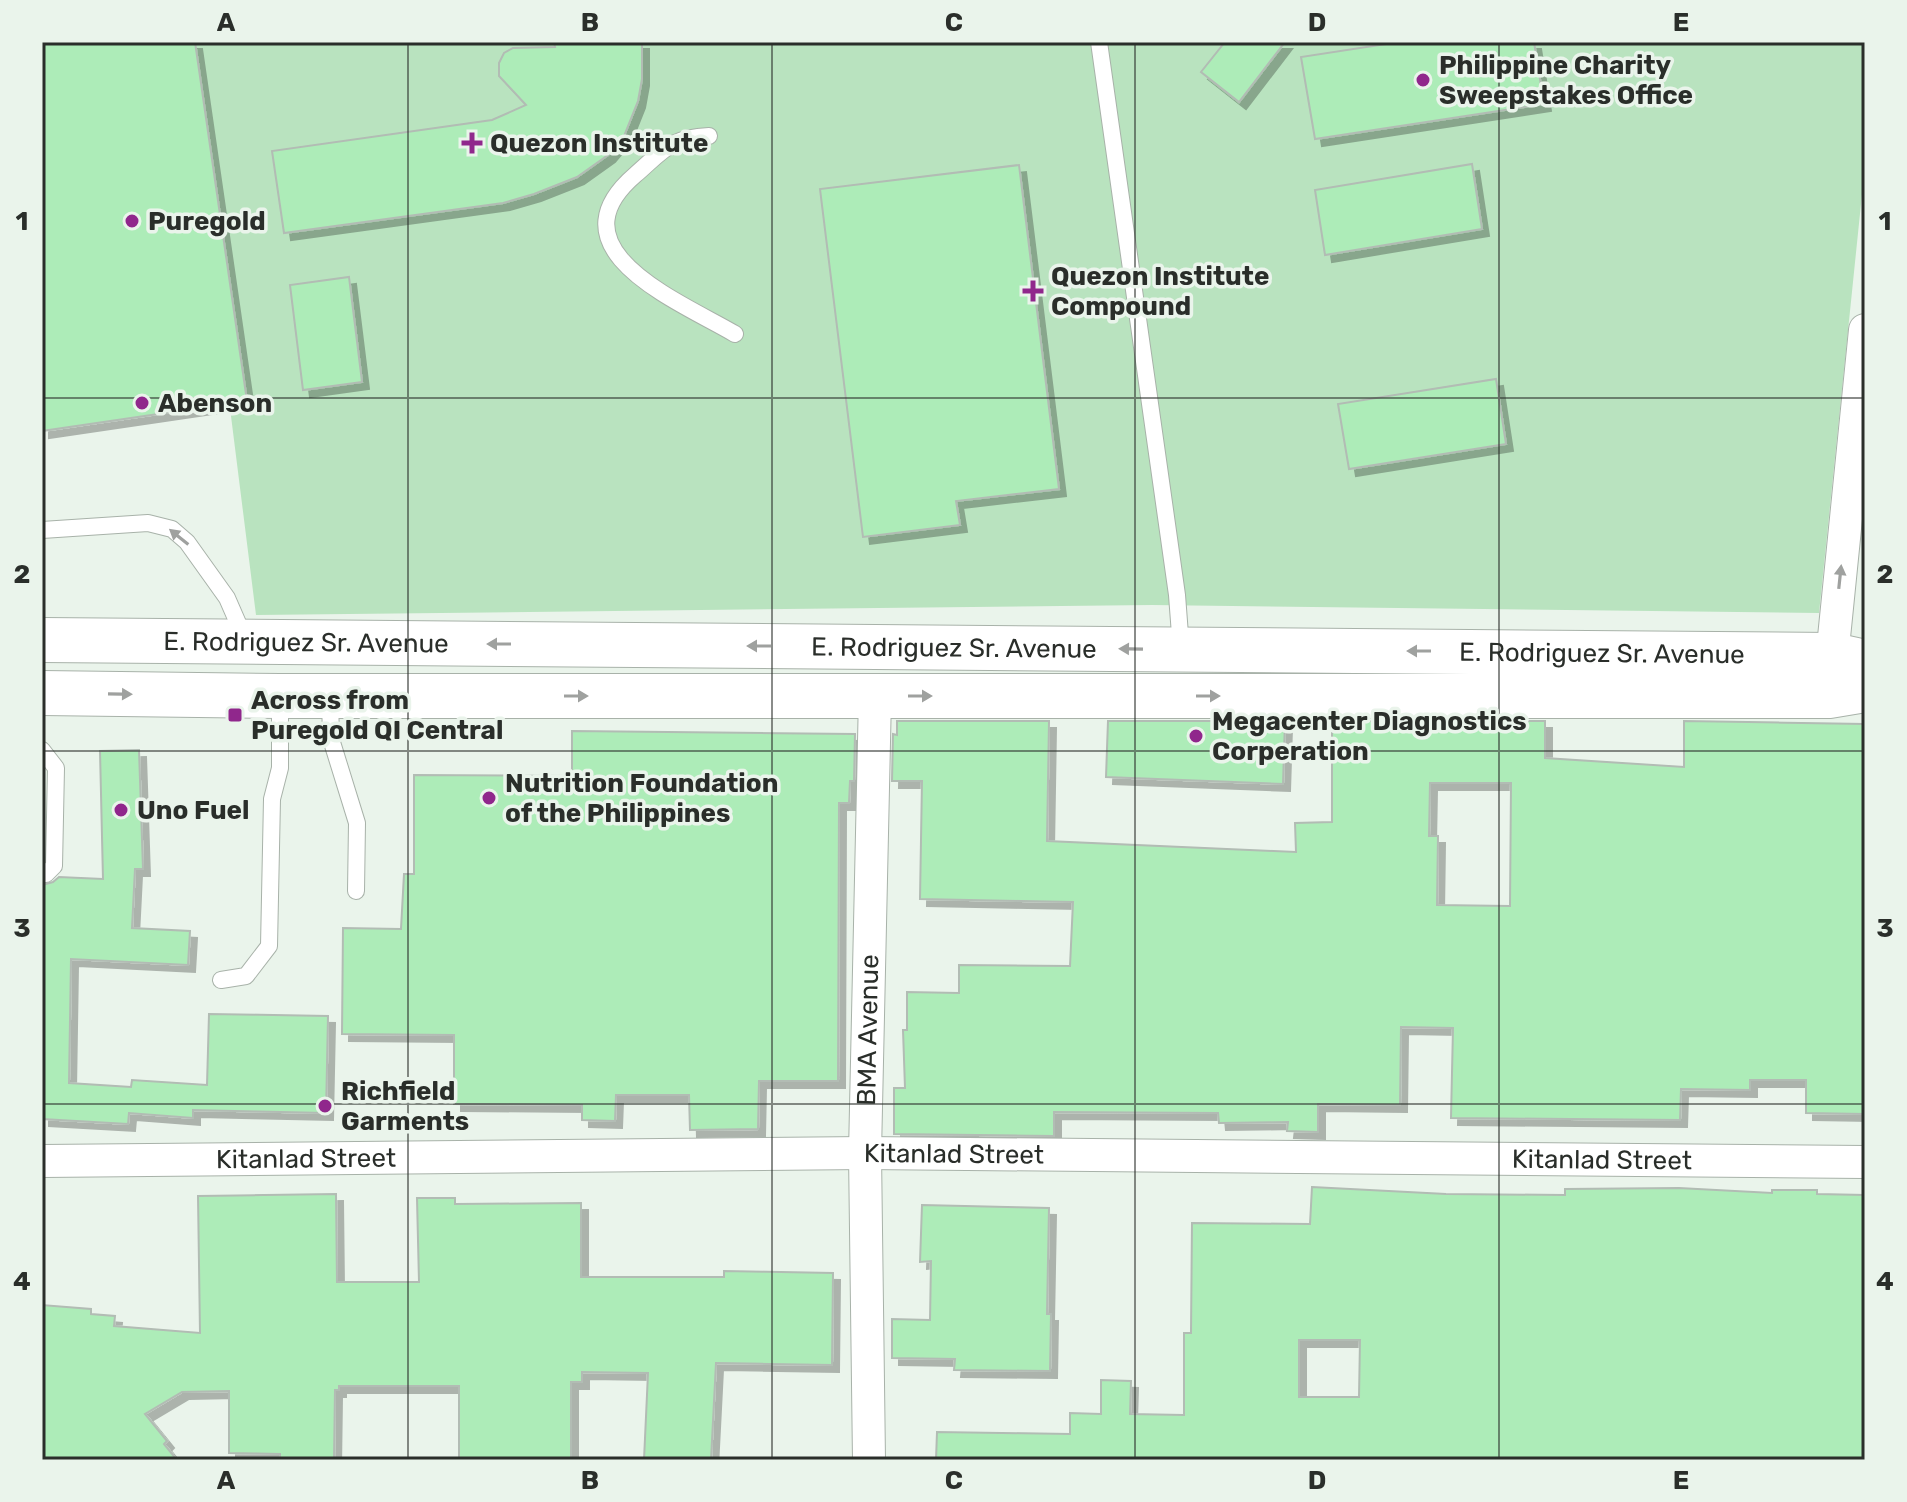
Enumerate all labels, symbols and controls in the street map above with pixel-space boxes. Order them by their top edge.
text: A [217,7,236,38]
text: B [581,7,599,38]
text: C [945,7,963,38]
text: D [1308,7,1326,38]
text: E [1673,7,1689,38]
place label: Philippine Charity Sweepstakes Office [1439,50,1693,111]
marker: Philippine Charity Sweepstakes Office [1414,71,1432,89]
place label: Quezon Institute [490,128,708,159]
marker: Quezon Institute [461,132,483,154]
text: 1 [16,206,28,237]
place label: Puregold [148,206,266,237]
text: 1 [1879,206,1891,237]
marker: Puregold [123,212,141,230]
place label: Quezon Institute Compound [1051,261,1269,322]
marker: Quezon Institute Compound [1022,280,1044,302]
place label: Abenson [158,388,272,419]
marker: Abenson [133,394,151,412]
one-way arrow [169,529,189,546]
text: 2 [14,559,30,590]
text: 2 [1877,559,1893,590]
one-way arrow [1834,564,1847,589]
street label: E. Rodriguez Sr. Avenue [163,626,449,659]
street label: E. Rodriguez Sr. Avenue [811,631,1097,665]
one-way arrow [486,637,511,650]
street label: E. Rodriguez Sr. Avenue [1459,637,1745,670]
one-way arrow [746,640,771,652]
one-way arrow [1118,643,1143,655]
one-way arrow [1406,645,1431,658]
place label: Across from Puregold QI Central [251,685,503,746]
one-way arrow [108,688,133,700]
one-way arrow [564,690,589,702]
one-way arrow [908,690,933,702]
one-way arrow [1196,690,1221,702]
marker: Across from Puregold QI Central [226,706,244,724]
place label: Megacenter Diagnostics Corperation [1212,706,1527,767]
marker: Megacenter Diagnostics Corperation [1187,727,1205,745]
place label: Nutrition Foundation of the Philippines [505,768,778,829]
marker: Nutrition Foundation of the Philippines [480,789,498,807]
place label: Uno Fuel [137,795,249,826]
marker: Uno Fuel [112,801,130,819]
text: 3 [13,913,31,944]
text: 3 [1876,913,1894,944]
street label: BMA Avenue [851,954,885,1106]
place label: Richfield Garments [341,1076,469,1137]
marker: Richfield Garments [316,1097,334,1115]
street label: Kitanlad Street [864,1138,1044,1171]
street label: Kitanlad Street [216,1143,396,1175]
street label: Kitanlad Street [1512,1144,1692,1176]
text: 4 [13,1266,31,1297]
text: 4 [1876,1266,1894,1297]
text: A [217,1465,236,1496]
text: B [581,1465,599,1496]
text: C [945,1465,963,1496]
text: D [1308,1465,1326,1496]
text: E [1673,1465,1689,1496]

